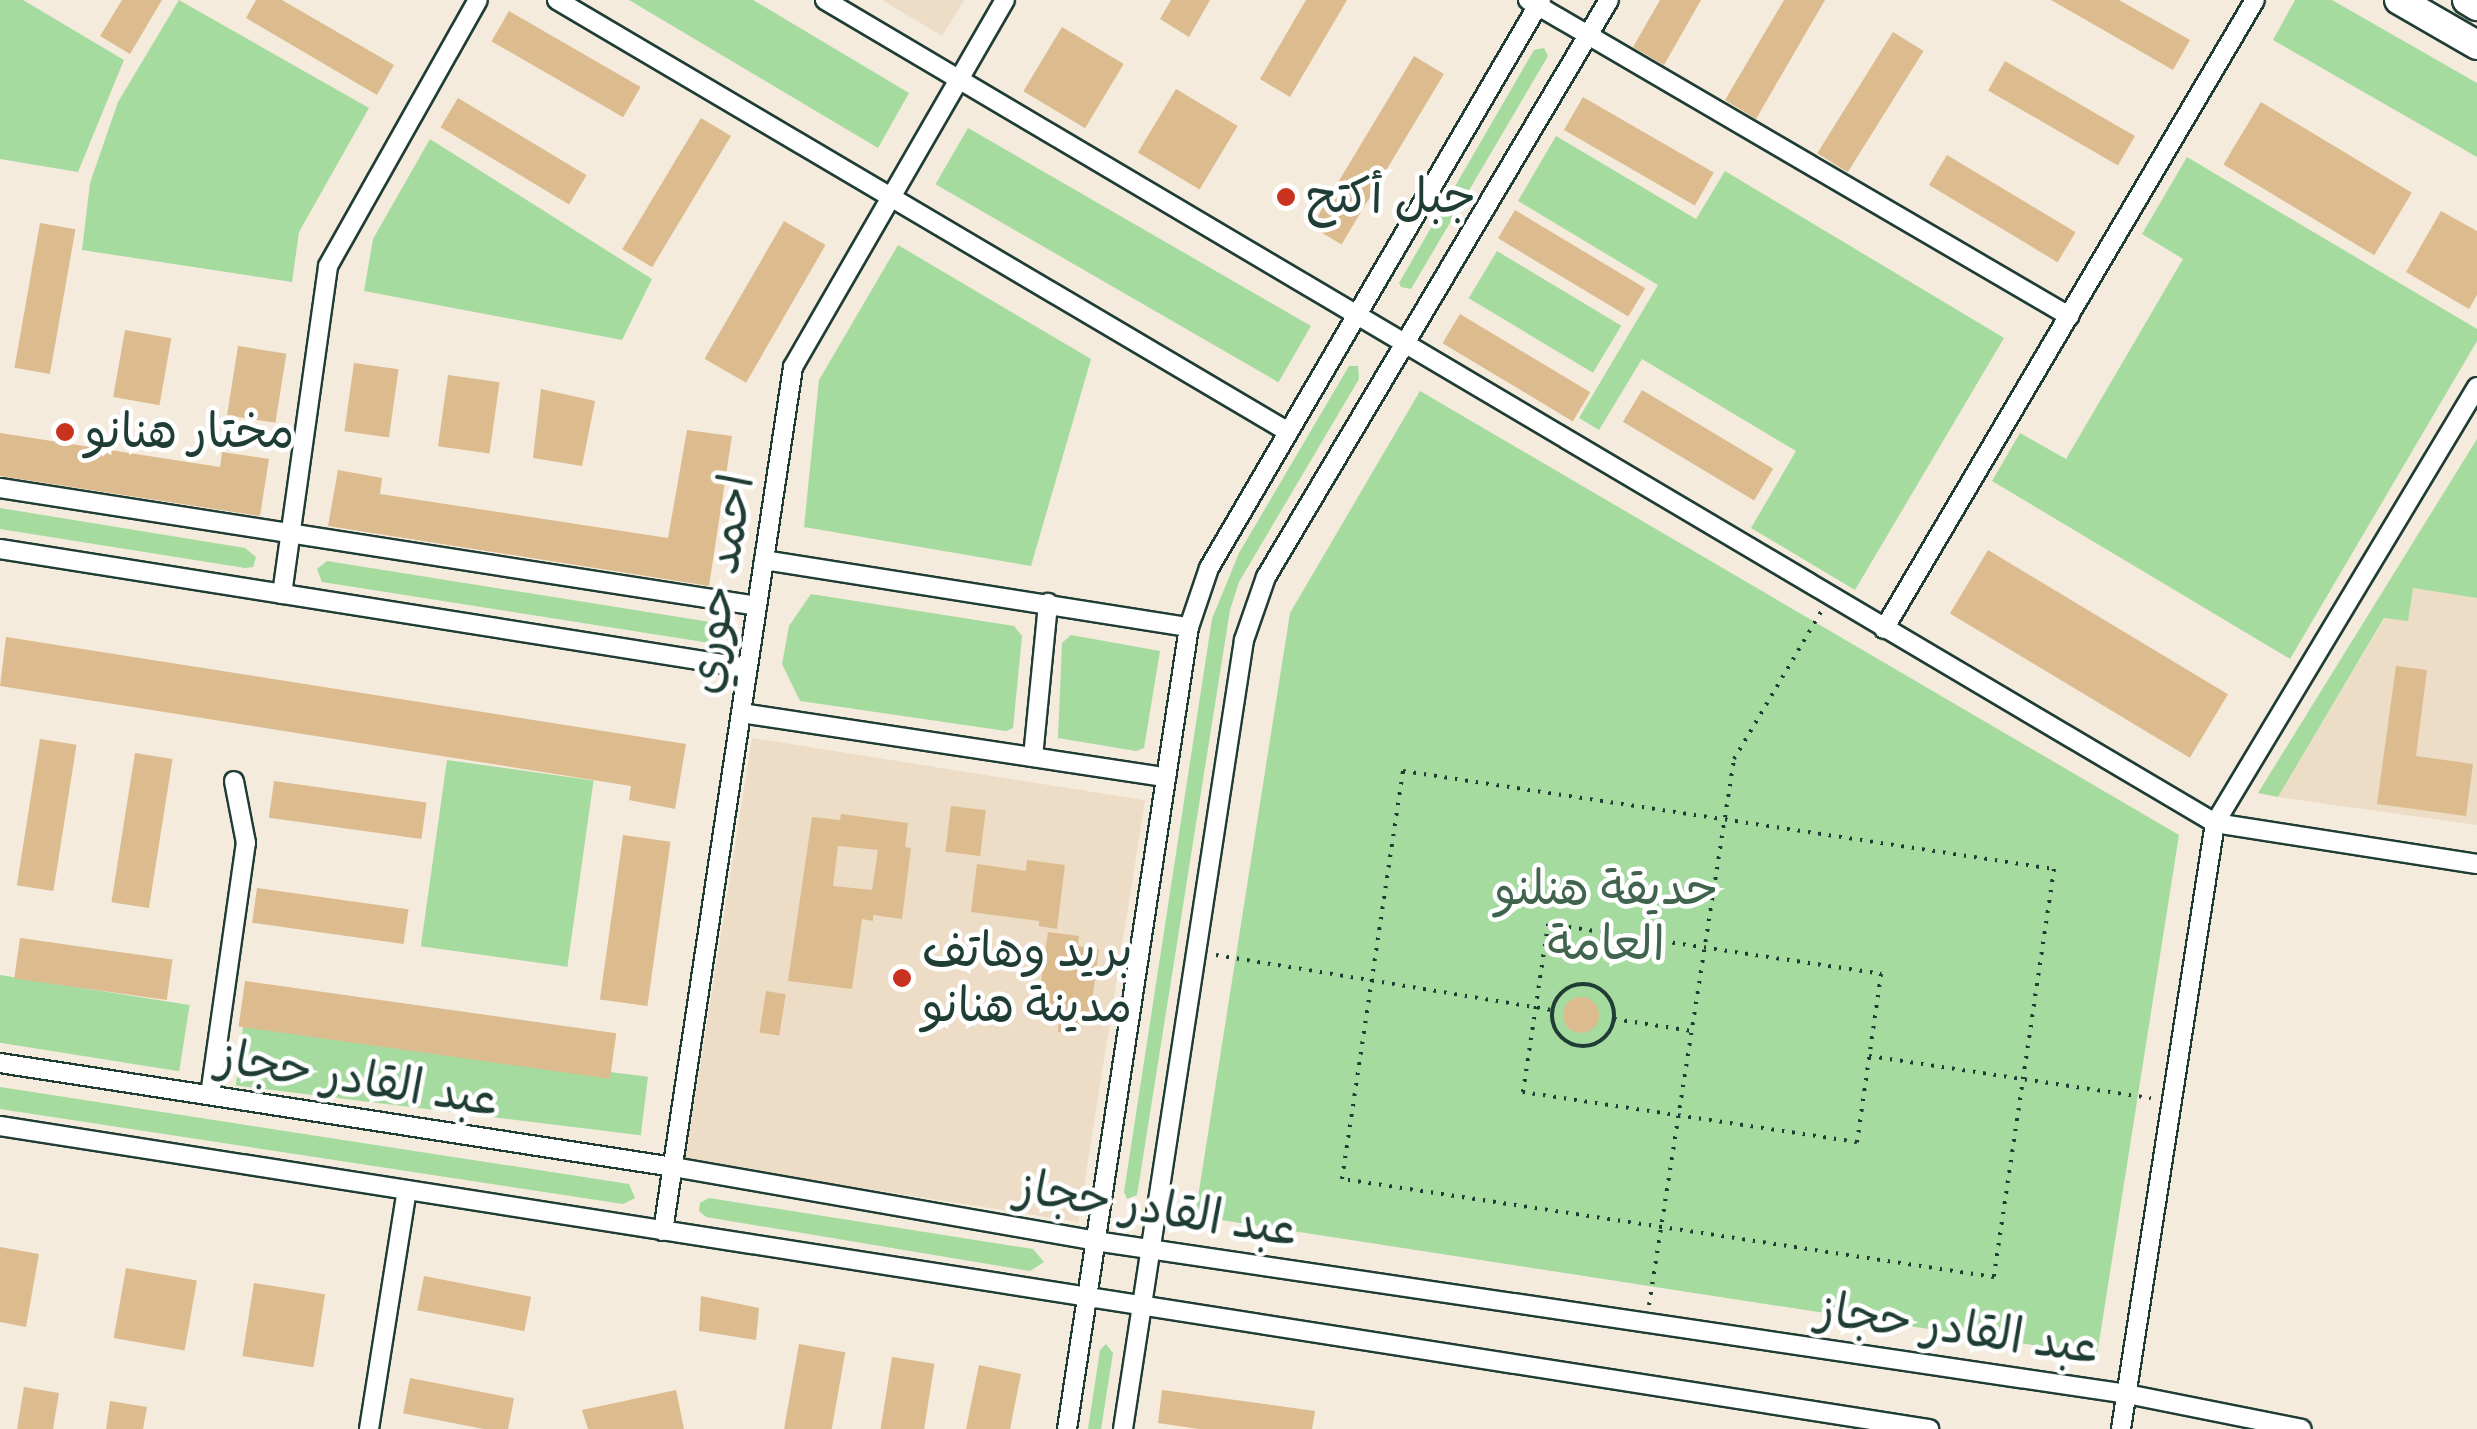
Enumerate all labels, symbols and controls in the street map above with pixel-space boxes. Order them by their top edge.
place label: جبل أكتح [1306,168,1476,226]
marker: جبل أكتح [1275,186,1297,208]
place label: مختار هنانو [85,403,294,461]
marker: مختار هنانو [54,421,76,443]
street label: احمد حوري [674,470,766,698]
park label: حديقة هنلنو العامة [1494,859,1718,972]
place label: بريد وهاتف مدينة هنانو [922,921,1133,1034]
marker: بريد وهاتف مدينة هنانو [891,967,913,989]
street label: عبد القادر حجاز [213,1027,503,1129]
street label: عبد القادر حجاز [1012,1157,1302,1259]
street label: عبد القادر حجاز [1813,1280,2103,1376]

